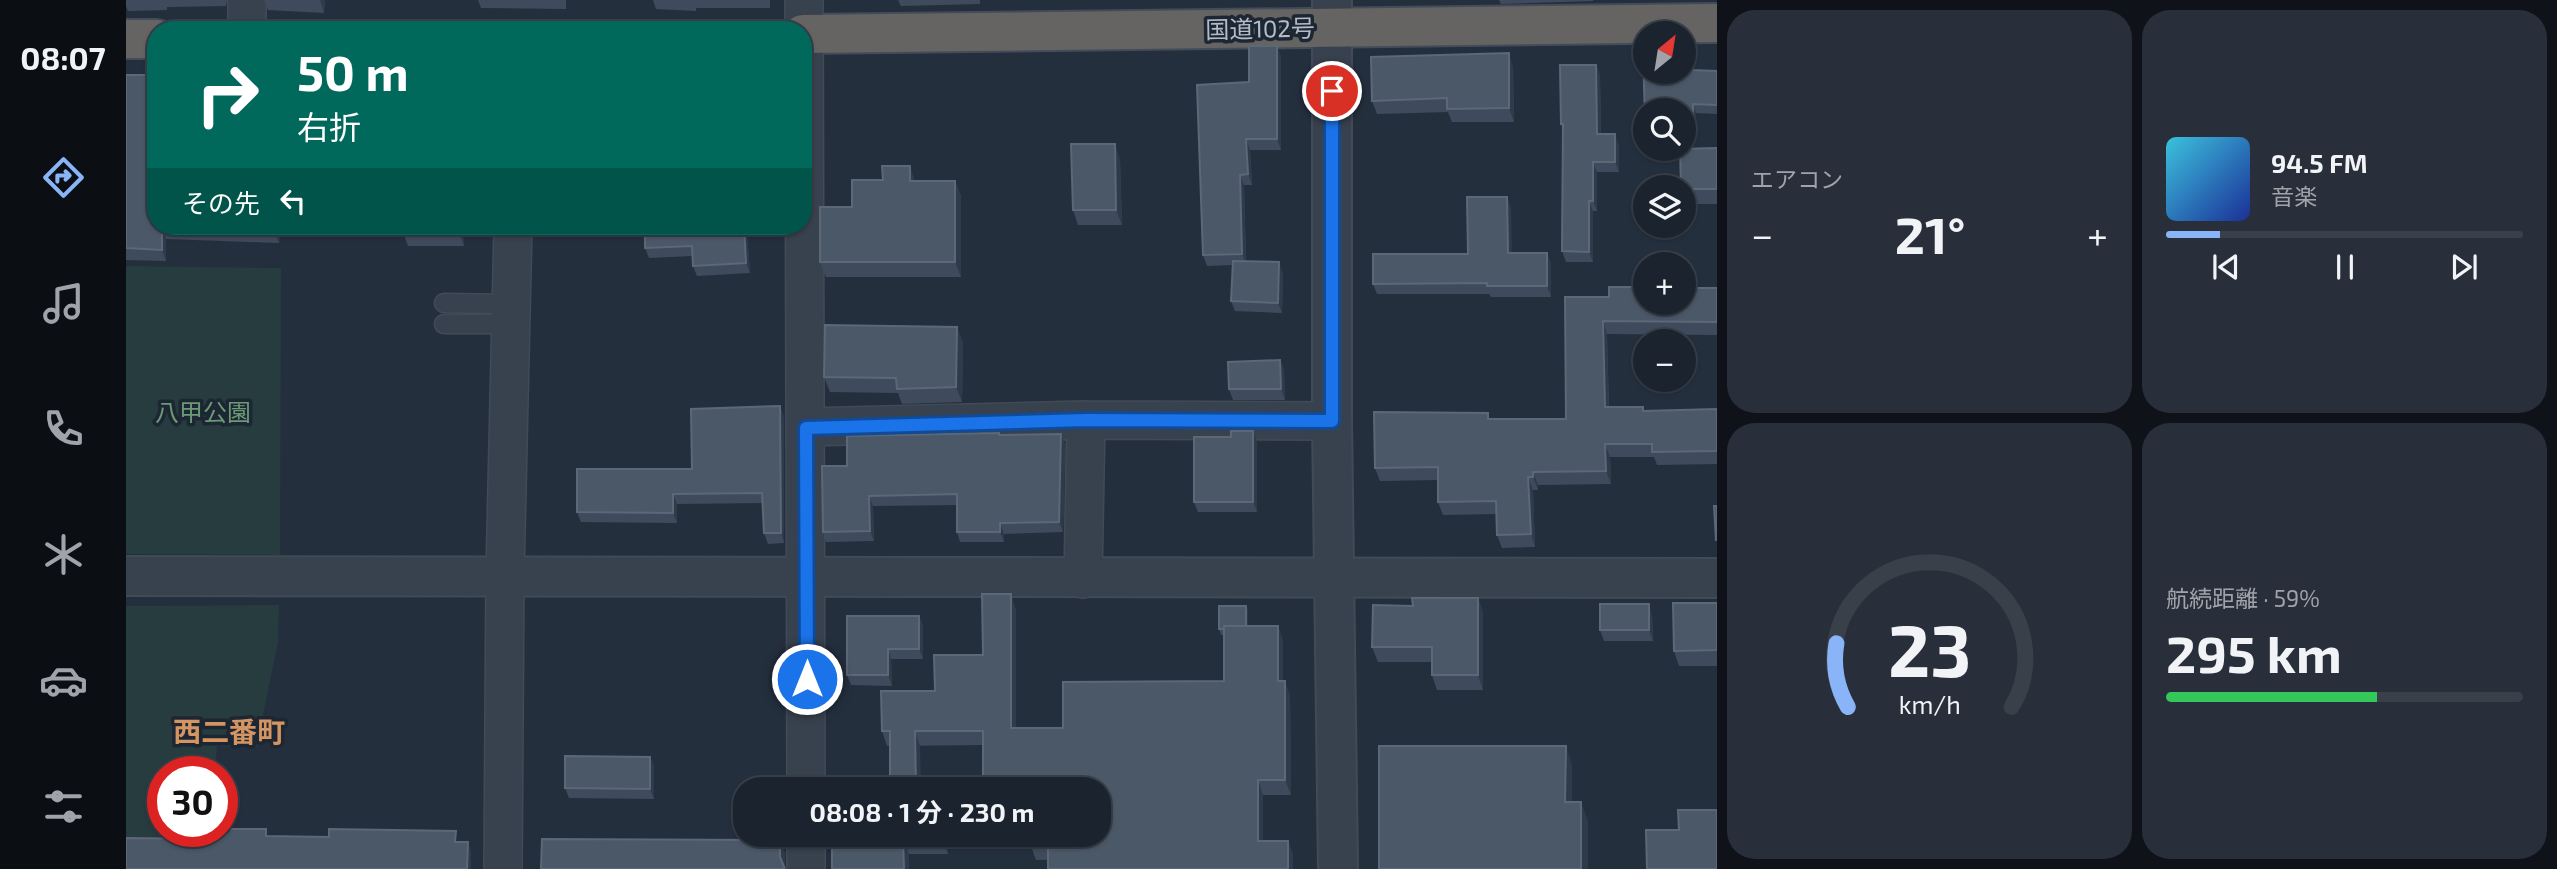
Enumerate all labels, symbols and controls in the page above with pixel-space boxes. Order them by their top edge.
street label: 国道102号 [1205,13,1315,43]
north arrow [1633,21,1696,84]
map controls [1633,21,1696,392]
text: 08:07 [20,38,106,76]
text: 50 m [297,42,409,101]
icon: right [182,49,273,140]
pin [1302,61,1362,121]
icon: arrive [1313,72,1351,110]
button: search [1633,98,1696,161]
text: 右折 [297,107,361,145]
text: 94.5 FM [2271,147,2368,178]
icon: directions [39,153,88,202]
text: エアコン [1751,165,1843,193]
button: layers [1633,175,1696,238]
icon: left [274,182,312,220]
text: 音楽 [2271,182,2317,210]
text: その先 [182,187,260,218]
text: 21° [1895,202,1965,264]
text: − [1751,211,1773,257]
text: + [2087,211,2108,257]
icon: previous [2207,248,2245,286]
icon: pause [2326,248,2364,286]
icon: next [2445,248,2483,286]
button: + [1633,252,1696,315]
icon: music [39,279,88,328]
button: − [1633,329,1696,392]
park label: 八甲公園 [155,397,251,426]
icon: phone [39,404,88,453]
icon: climate [39,530,88,579]
text: 航続距離 · 59% [2166,584,2320,612]
text: 23 [1888,604,1971,692]
text: 295 km [2166,621,2342,683]
position arrow [770,642,844,716]
icon: car [39,656,88,705]
text: km/h [1898,689,1961,719]
district label: 西二番町 [173,714,285,748]
speed limit sign: 30 [147,756,238,847]
icon: filters [39,782,88,831]
text: 08:08 · 1 分 · 230 m [809,796,1035,827]

